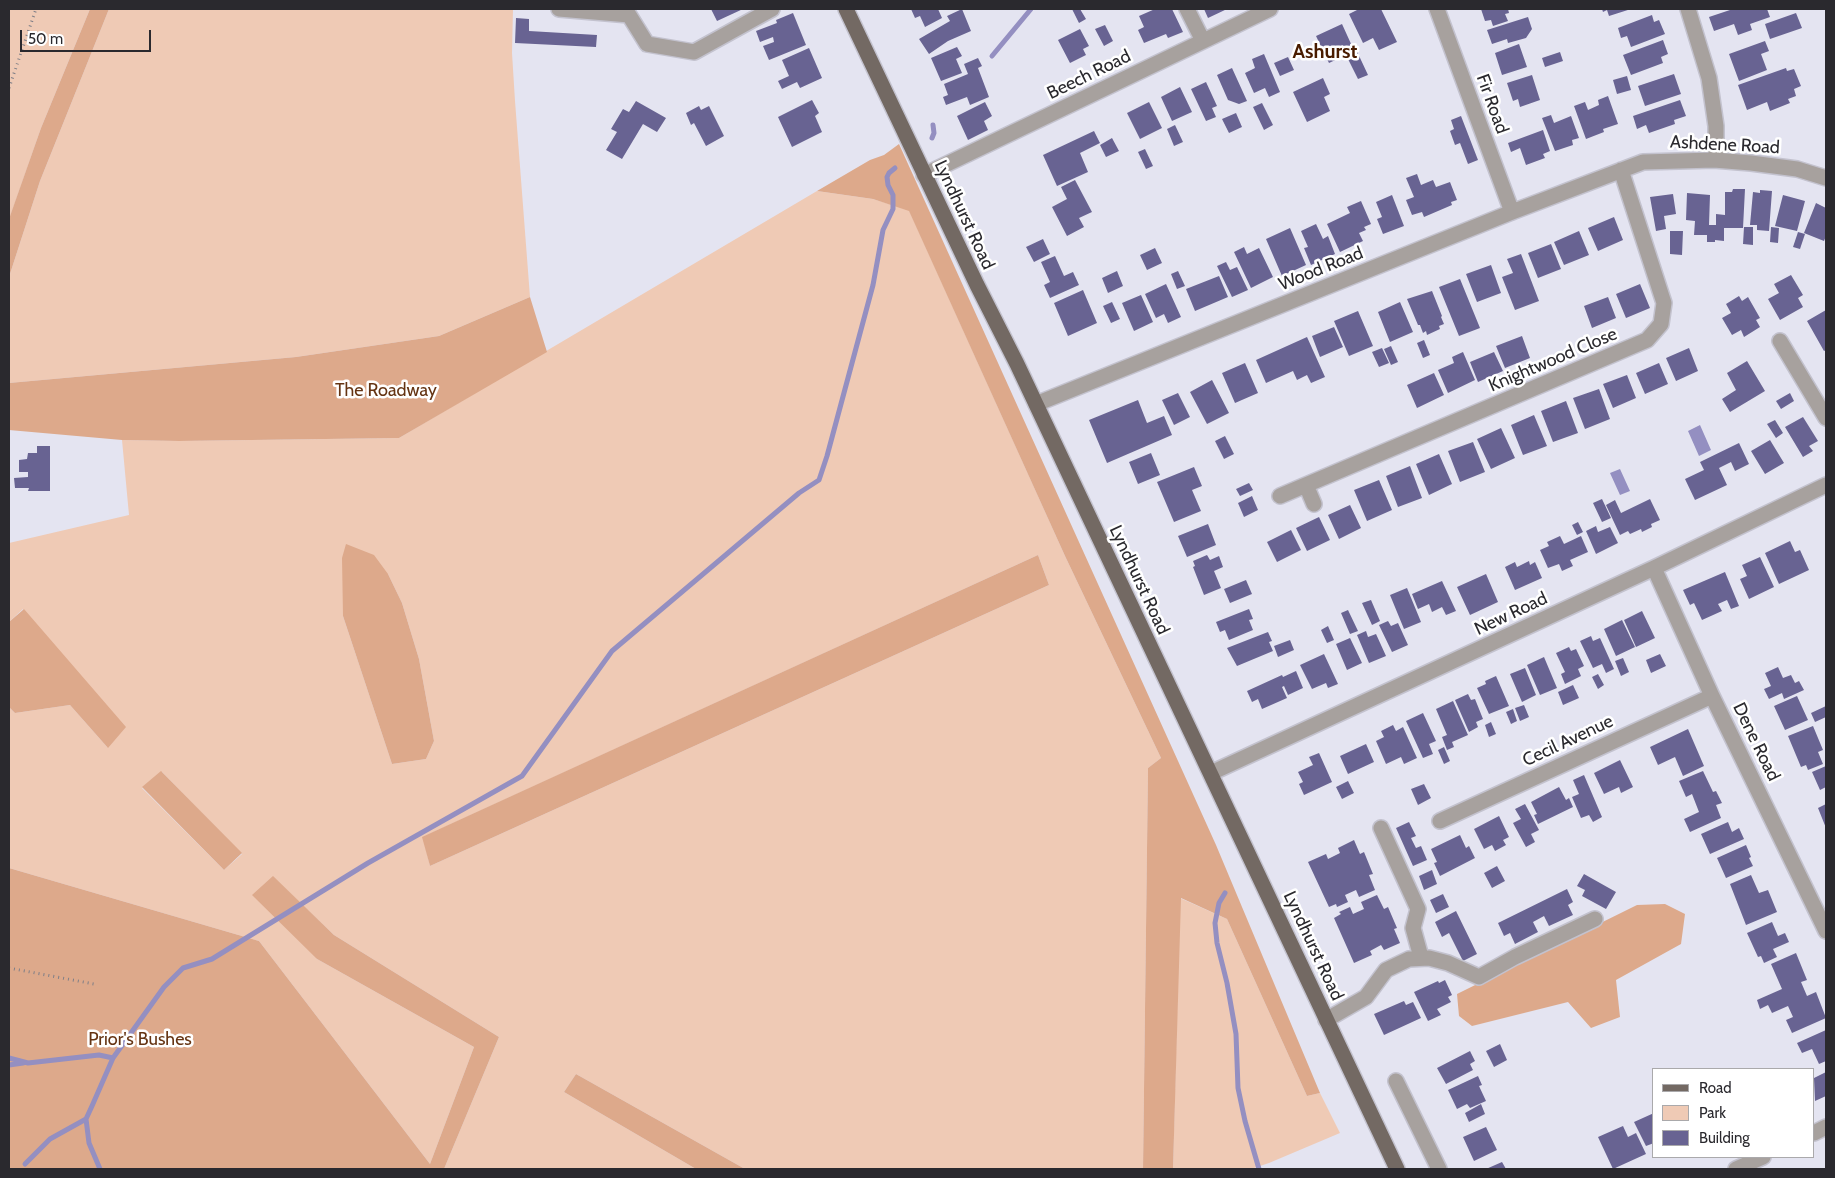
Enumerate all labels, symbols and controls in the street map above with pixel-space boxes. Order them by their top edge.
scale bar [22,20,154,52]
text: 50 m [28,30,63,48]
district label: Ashurst [1293,40,1357,64]
street label: Beech Road [1044,46,1134,104]
street label: Fir Road [1471,71,1513,137]
street label: Ashdene Road [1670,131,1780,159]
street label: Lyndhurst Road [929,157,999,273]
street label: Wood Road [1276,242,1366,296]
street label: Knightwood Close [1486,323,1620,397]
park label: The Roadway [335,380,437,402]
street label: Lyndhurst Road [1104,522,1174,638]
street label: New Road [1471,588,1551,640]
street label: Dene Road [1728,699,1784,785]
street label: Cecil Avenue [1519,711,1617,771]
street label: Lyndhurst Road [1278,888,1348,1004]
park label: Prior's Bushes [88,1029,192,1051]
legend [1652,1068,1815,1158]
text: Road [1699,1079,1732,1097]
text: Park [1699,1104,1726,1122]
text: Building [1699,1129,1750,1147]

